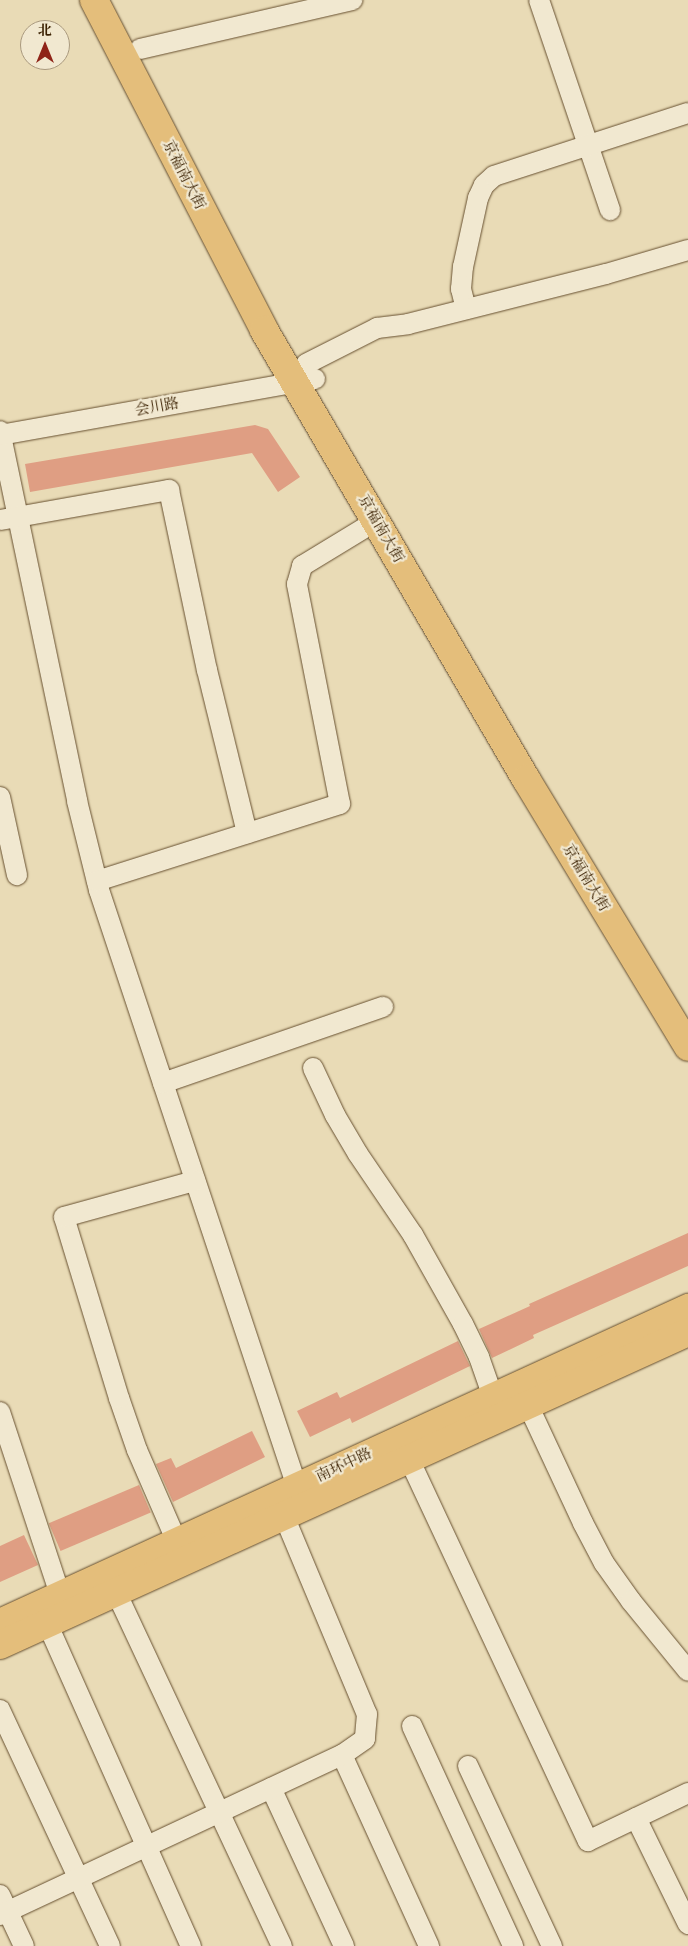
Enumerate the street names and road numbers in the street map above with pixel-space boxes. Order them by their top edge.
street label: 京福南大街 [159,138,209,212]
street label: 会川路 [133,394,181,420]
street label: 京福南大街 [354,492,408,566]
street label: 京福南大街 [559,841,613,915]
street label: 南环中路 [313,1444,375,1486]

